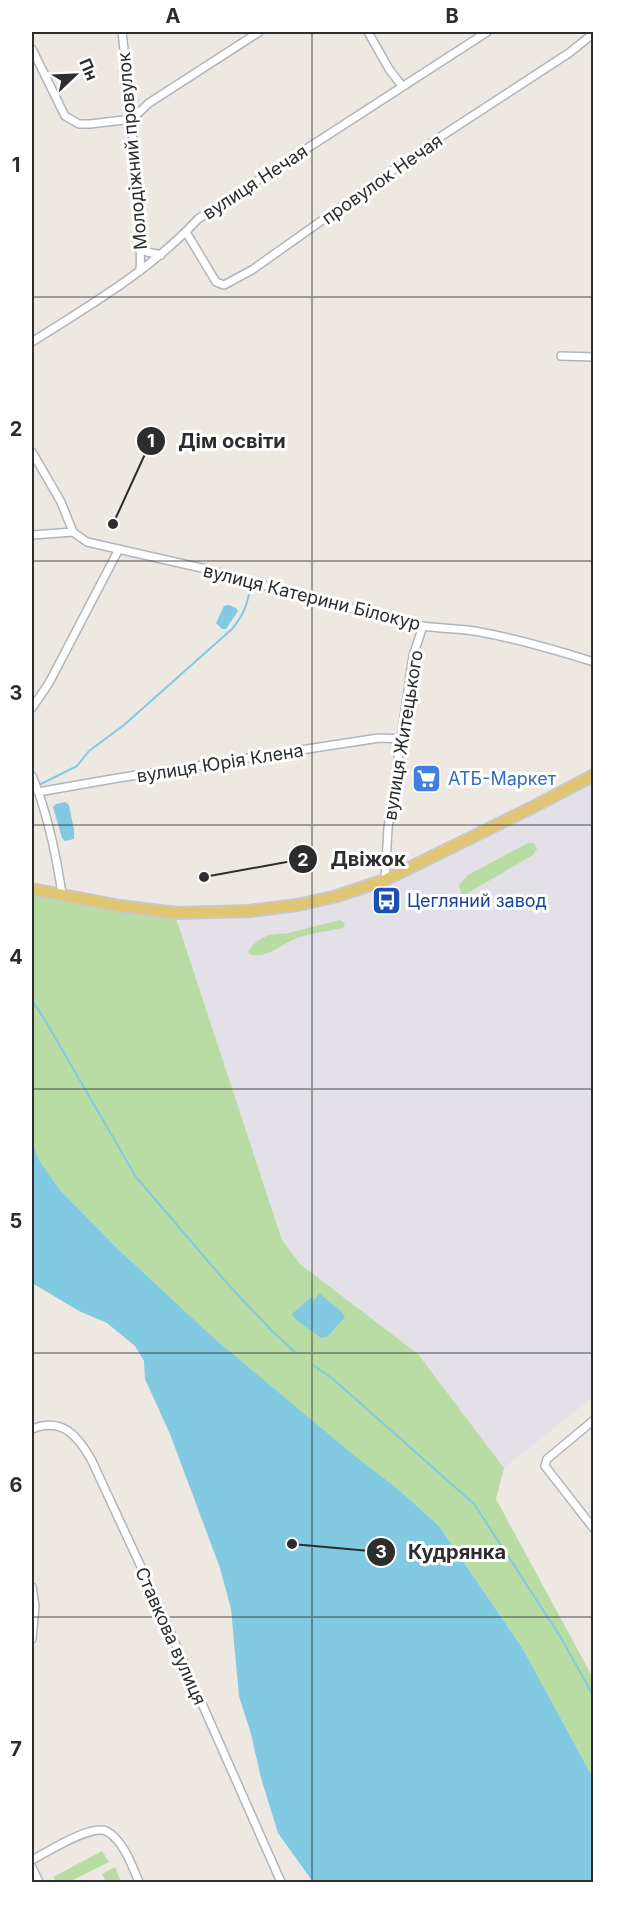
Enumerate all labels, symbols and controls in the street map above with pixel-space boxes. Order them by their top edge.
text: A [166,4,181,28]
text: B [445,4,459,28]
north arrow [45,45,105,105]
street label: Молодіжний провулок [113,51,151,251]
text: Пн [75,55,102,83]
street label: провулок Нечая [318,130,446,228]
street label: вулиця Нечая [199,140,311,224]
text: 1 [12,153,20,177]
text: 2 [10,417,22,441]
callout: Дім освіти [136,422,297,460]
text: Дім освіти [178,429,286,453]
text: 1 [147,430,155,451]
street label: вулиця Катерини Білокур [201,560,423,634]
street label: вулиця Житецького [379,648,427,822]
text: 3 [10,681,22,705]
street label: вулиця Юрія Клена [135,739,305,787]
supermarket icon: АТБ-Маркет [411,762,443,794]
place label: АТБ-Маркет [448,768,557,789]
callout: Двіжок [288,840,418,878]
text: Двіжок [330,847,406,871]
text: 2 [297,849,309,870]
bus stop icon: Цегляний завод [370,884,402,916]
place label: Цегляний завод [407,890,547,911]
text: 4 [9,945,23,969]
text: 5 [10,1209,22,1233]
text: 6 [10,1473,23,1497]
callout: Кудрянка [366,1533,518,1571]
text: Кудрянка [408,1540,506,1564]
text: 3 [375,1541,387,1562]
street label: Ставкова вулиця [131,1564,211,1708]
text: 7 [10,1737,22,1761]

